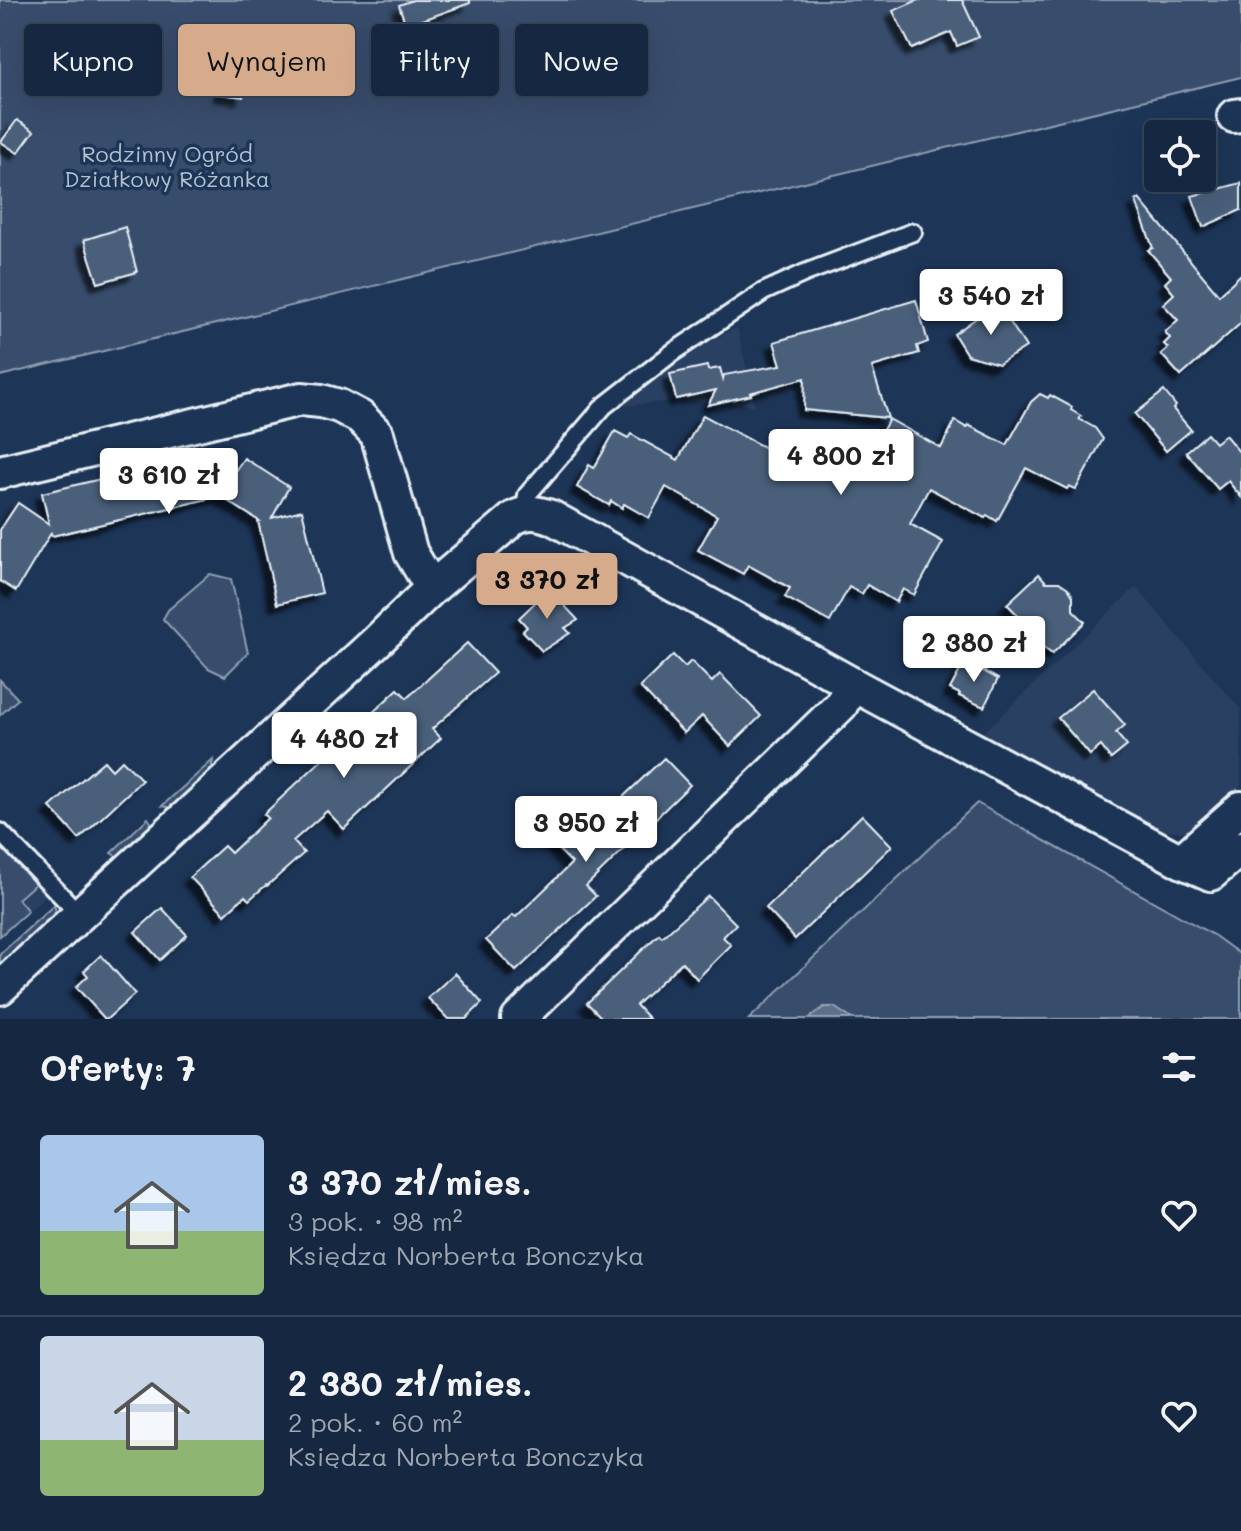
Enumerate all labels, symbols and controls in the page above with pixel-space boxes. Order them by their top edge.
chip: Kupno [24,24,162,96]
chip: Wynajem [178,24,355,96]
chip: Filtry [371,24,499,96]
chip: Nowe [515,24,648,96]
map controls [1144,120,1216,192]
button: locate [1144,120,1216,192]
park label: Rodzinny Ogród Działkowy Różanka [64,139,270,193]
pin: 3 540 zł [908,269,1074,337]
text: 3 540 zł [938,278,1044,312]
pin: 4 800 zł [758,429,924,497]
text: 4 800 zł [787,438,895,472]
pin: 3 610 zł [86,448,252,516]
text: 3 610 zł [118,457,220,491]
pin: 3 370 zł [464,553,630,621]
text: 3 370 zł [494,562,600,596]
pin: 2 380 zł [891,616,1057,684]
text: 2 380 zł [921,625,1027,659]
pin: 4 480 zł [261,712,427,780]
text: 4 480 zł [290,721,398,755]
pin: 3 950 zł [503,796,669,864]
text: 3 950 zł [533,805,639,839]
text: Oferty: 7 [40,1045,196,1090]
icon: filters [1157,1045,1201,1089]
text: 3 370 zł/mies. [288,1159,532,1204]
icon: home [104,1167,200,1263]
icon: heart [1157,1193,1201,1237]
text: 3 pok. · 98 m² [288,1204,462,1238]
text: Księdza Norberta Bonczyka [288,1238,645,1272]
text: 2 380 zł/mies. [288,1360,532,1405]
icon: home [104,1368,200,1464]
icon: heart [1157,1394,1201,1438]
text: 2 pok. · 60 m² [288,1405,462,1439]
text: Księdza Norberta Bonczyka [288,1439,645,1473]

